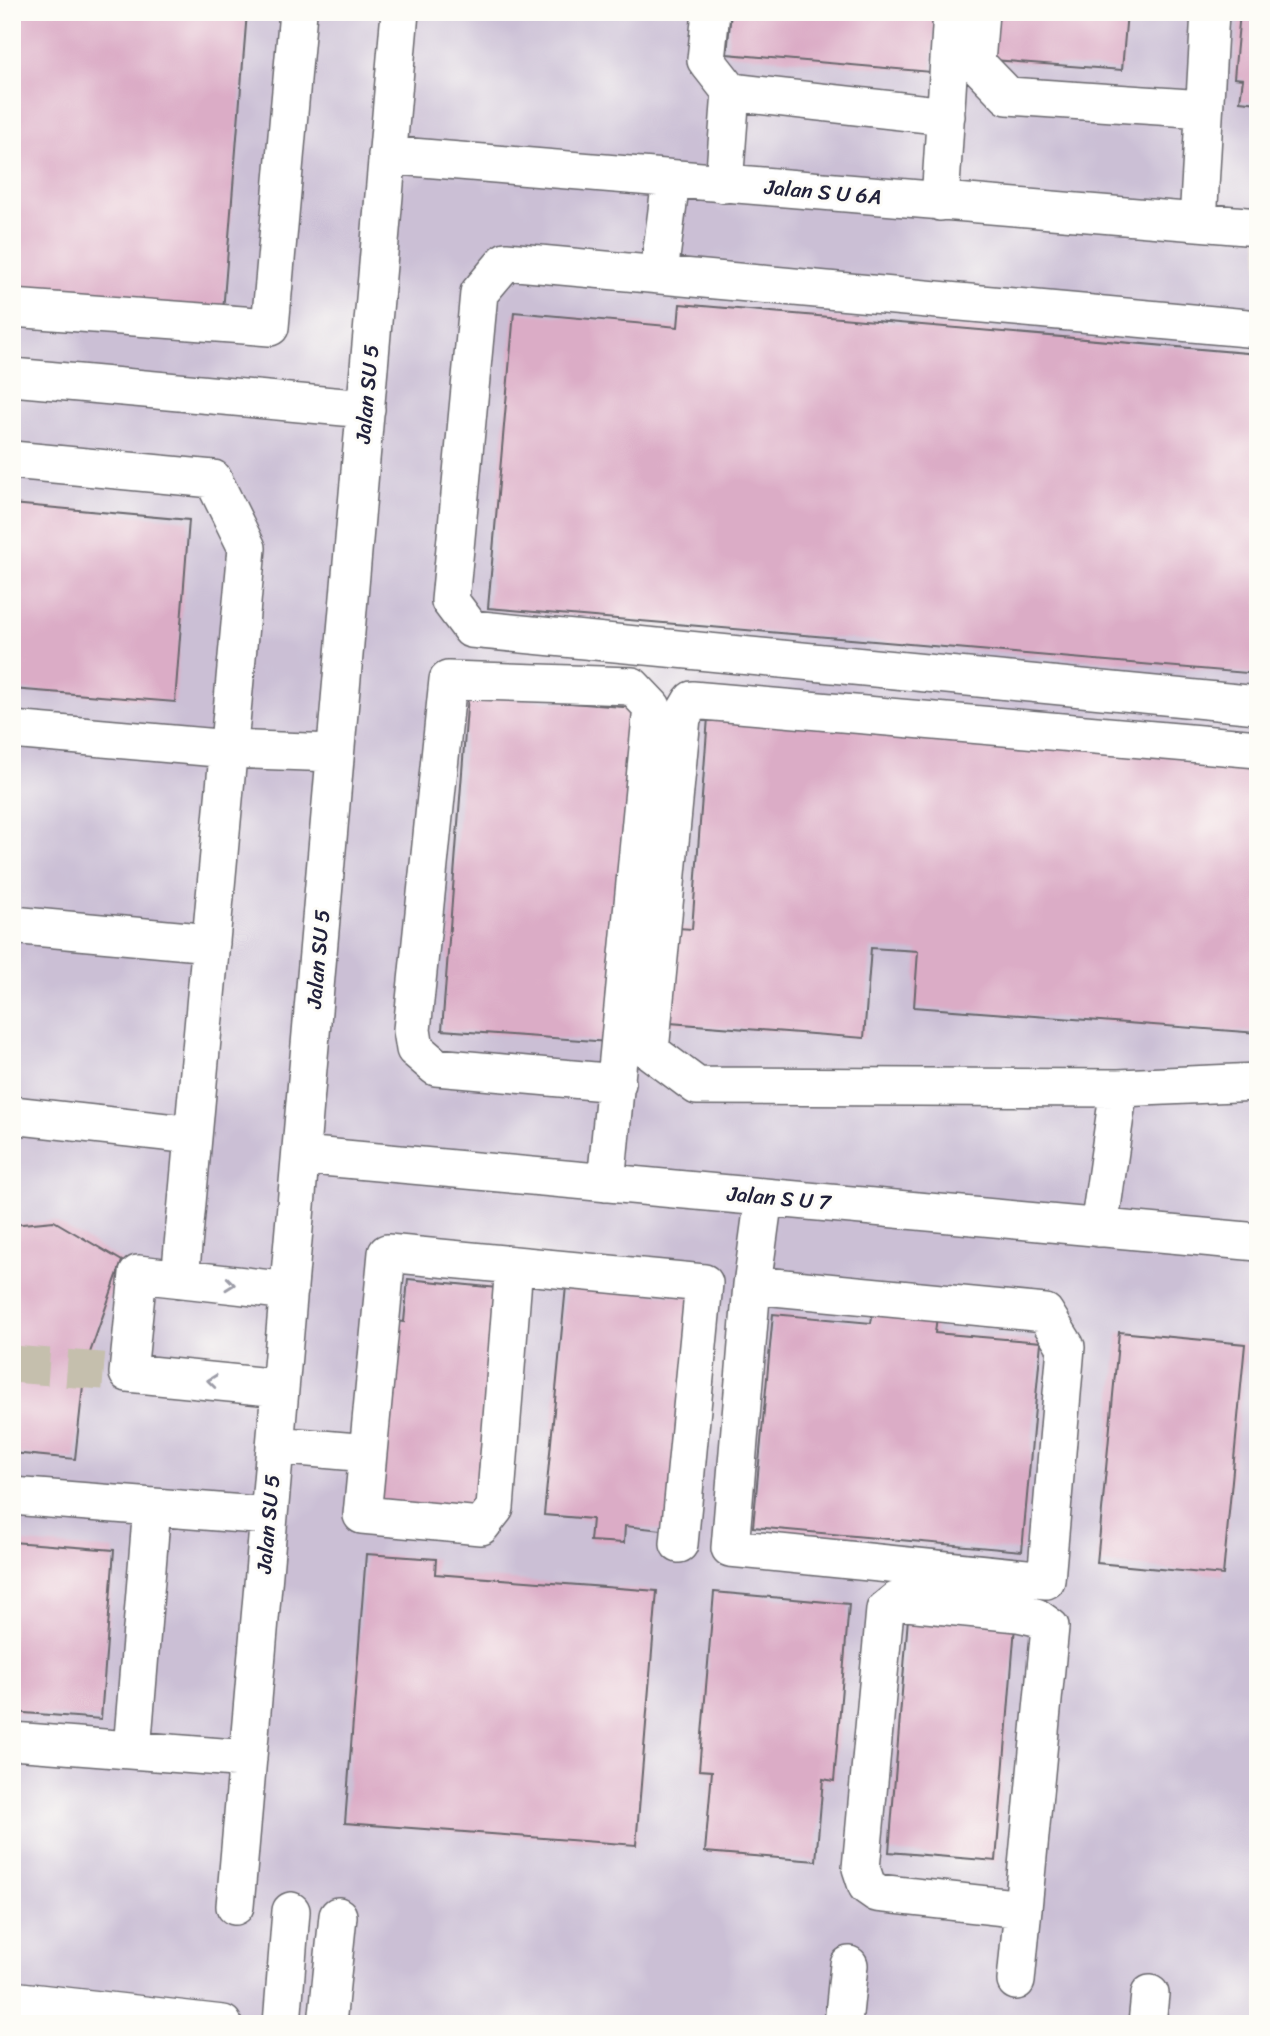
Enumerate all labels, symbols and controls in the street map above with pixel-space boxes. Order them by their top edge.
street label: Jalan S U 6A [762,168,883,216]
street label: Jalan SU 5 [344,343,390,446]
street label: Jalan SU 5 [295,908,341,1011]
street label: Jalan S U 7 [725,1174,834,1222]
one-way arrow [224,1277,235,1292]
one-way arrow [206,1374,218,1389]
street label: Jalan SU 5 [245,1473,291,1576]

